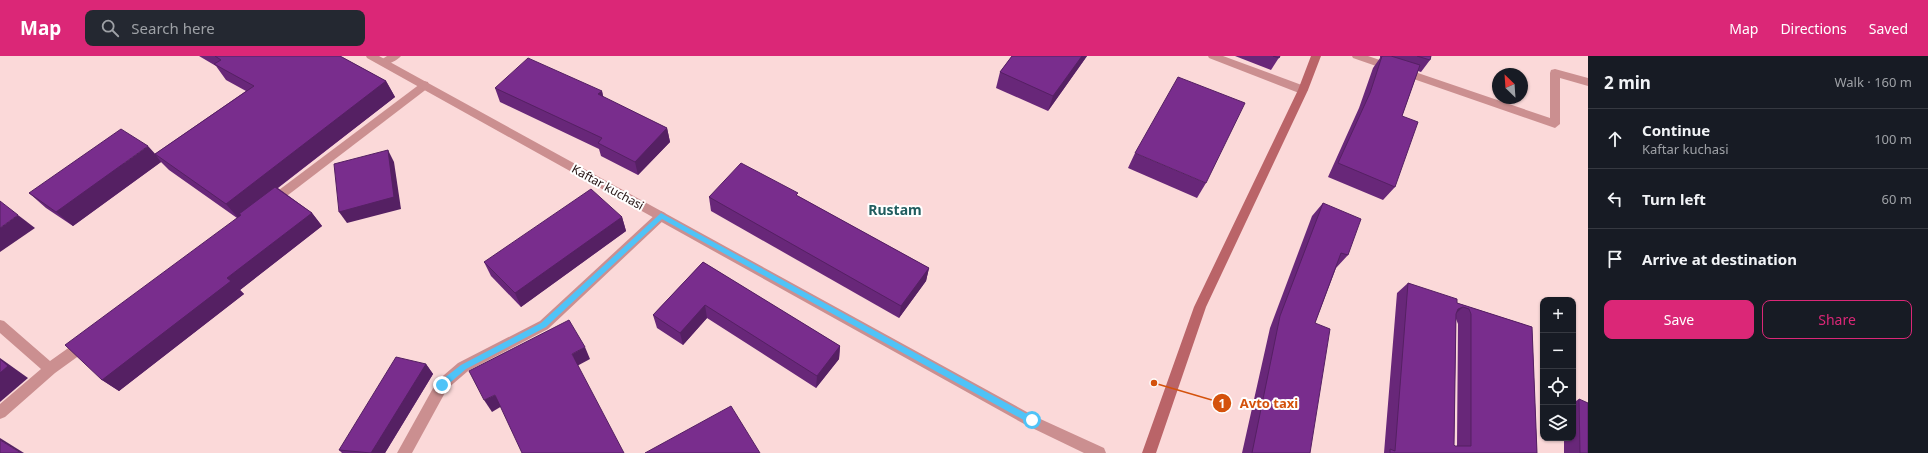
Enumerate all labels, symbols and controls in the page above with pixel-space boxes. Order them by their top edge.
search box [85,10,365,46]
text: Map [20,15,61,41]
icon: search [99,17,121,39]
text: Search here [131,18,215,38]
text: Map [1729,19,1758,38]
text: Directions [1780,19,1847,38]
text: Saved [1869,19,1908,38]
north arrow [1492,68,1528,104]
text: 2 min [1604,71,1651,94]
text: Walk · 160 m [1834,73,1912,91]
text: Continue [1642,120,1710,140]
icon: ahead [1604,128,1626,150]
text: 100 m [1874,130,1912,148]
text: Kaftar kuchasi [1642,140,1729,158]
street label: Kaftar kuchasi [569,160,647,214]
icon: left [1604,188,1626,210]
text: Turn left [1642,189,1706,209]
text: 60 m [1882,190,1912,208]
district label: Rustam [868,200,922,219]
icon: arrive [1604,248,1626,270]
text: Arrive at destination [1642,249,1797,269]
map controls [1540,297,1576,441]
button: + [1540,297,1576,333]
button: Save [1604,300,1754,339]
button: Share [1762,300,1912,339]
button: − [1540,333,1576,369]
button: locate [1540,369,1576,405]
route end [433,376,451,394]
callout: Avto taxi [1212,391,1306,416]
text: Avto taxi [1240,394,1298,412]
text: 1 [1219,395,1225,412]
button: layers [1540,405,1576,441]
route start [1023,411,1041,429]

